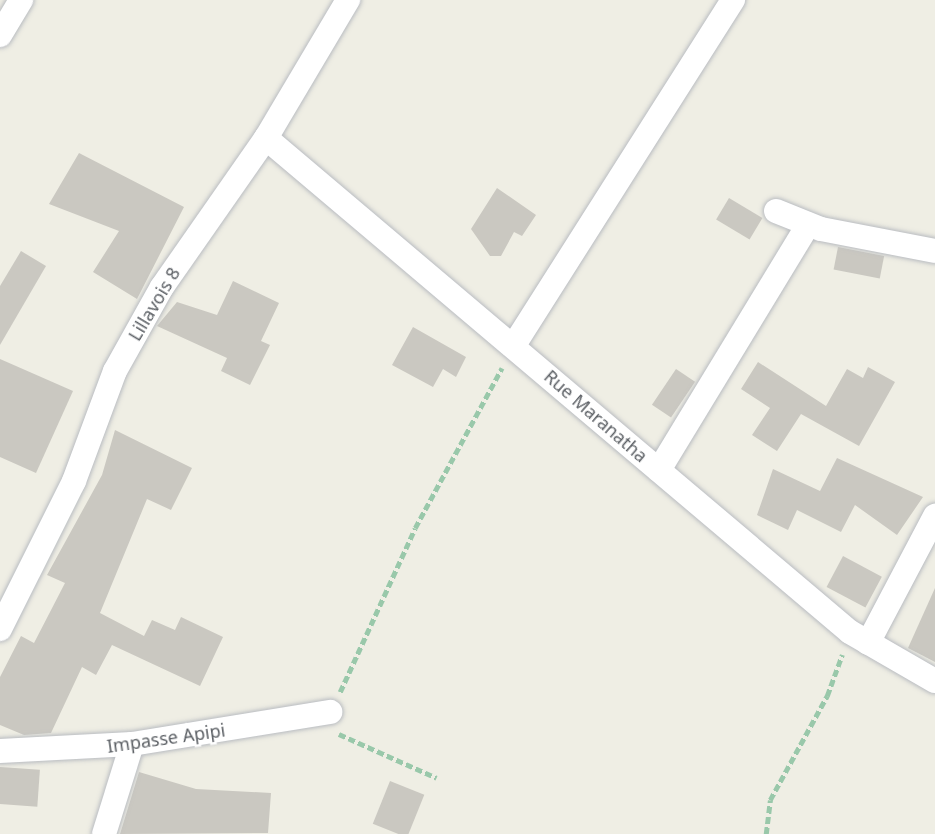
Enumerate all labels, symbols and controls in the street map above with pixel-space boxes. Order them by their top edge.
street label: Lillavois 8 [124,263,184,345]
street label: Rue Maranatha [540,365,652,467]
street label: Impasse Apipi [106,719,226,757]

